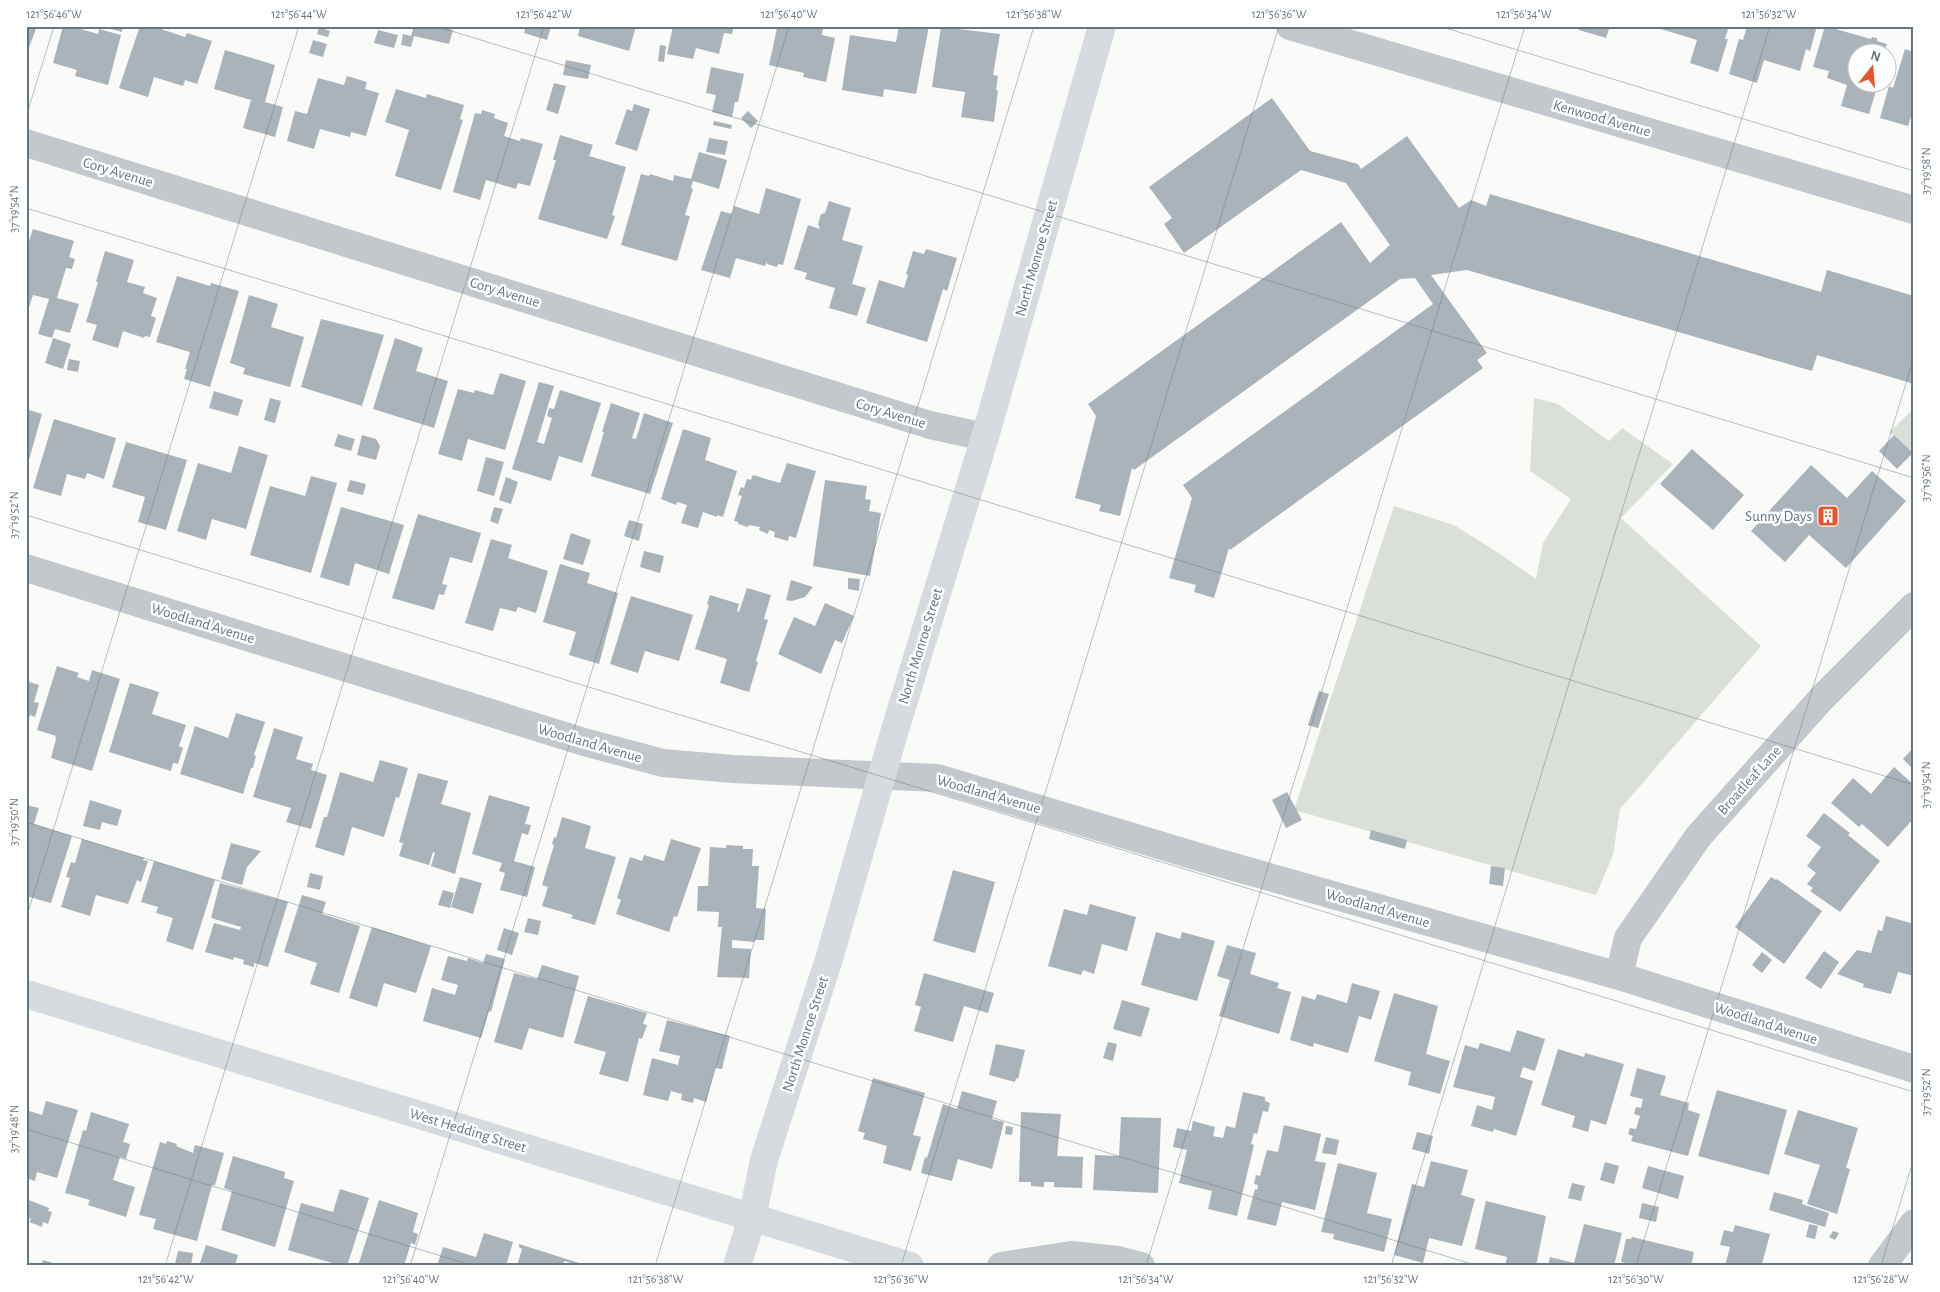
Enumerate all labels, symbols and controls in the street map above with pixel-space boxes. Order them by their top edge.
text: 121°56'46"W [26,8,82,20]
text: 121°56'44"W [271,8,327,20]
text: 121°56'42"W [516,8,572,20]
text: 121°56'40"W [761,8,817,20]
text: 121°56'38"W [1007,8,1062,20]
text: 121°56'36"W [1252,8,1307,20]
text: 121°56'34"W [1497,8,1552,20]
text: 121°56'32"W [1742,8,1797,20]
north arrow [1848,42,1898,92]
text: N [1869,48,1882,65]
street label: Kenwood Avenue [1551,97,1652,140]
text: 37°19'58"N [1920,147,1932,195]
street label: Cory Avenue [81,155,155,190]
text: 37°19'54"N [8,185,20,233]
street label: North Monroe Street [1013,198,1060,318]
street label: Cory Avenue [468,275,542,310]
street label: Cory Avenue [854,396,928,431]
text: 37°19'56"N [1920,454,1932,502]
text: 37°19'52"N [8,491,20,539]
building icon: Sunny Days [1816,504,1840,528]
place label: Sunny Days [1745,509,1812,524]
street label: North Monroe Street [896,586,945,706]
street label: Woodland Avenue [149,601,256,646]
street label: Woodland Avenue [536,721,644,766]
street label: Broadleaf Lane [1715,743,1784,818]
text: 37°19'54"N [1920,761,1932,809]
street label: Woodland Avenue [935,772,1043,817]
text: 37°19'50"N [8,798,20,846]
street label: Woodland Avenue [1324,886,1432,931]
street label: North Monroe Street [780,974,831,1094]
street label: Woodland Avenue [1712,1000,1819,1047]
text: 37°19'52"N [1920,1068,1932,1116]
text: 37°19'48"N [8,1105,20,1153]
street label: West Hedding Street [408,1106,528,1155]
text: 121°56'42"W [138,1273,194,1285]
text: 121°56'40"W [383,1273,439,1285]
text: 121°56'38"W [629,1273,684,1285]
text: 121°56'36"W [874,1273,929,1285]
text: 121°56'34"W [1119,1273,1174,1285]
text: 121°56'32"W [1364,1273,1419,1285]
text: 121°56'30"W [1608,1273,1664,1285]
text: 121°56'28"W [1853,1273,1909,1285]

